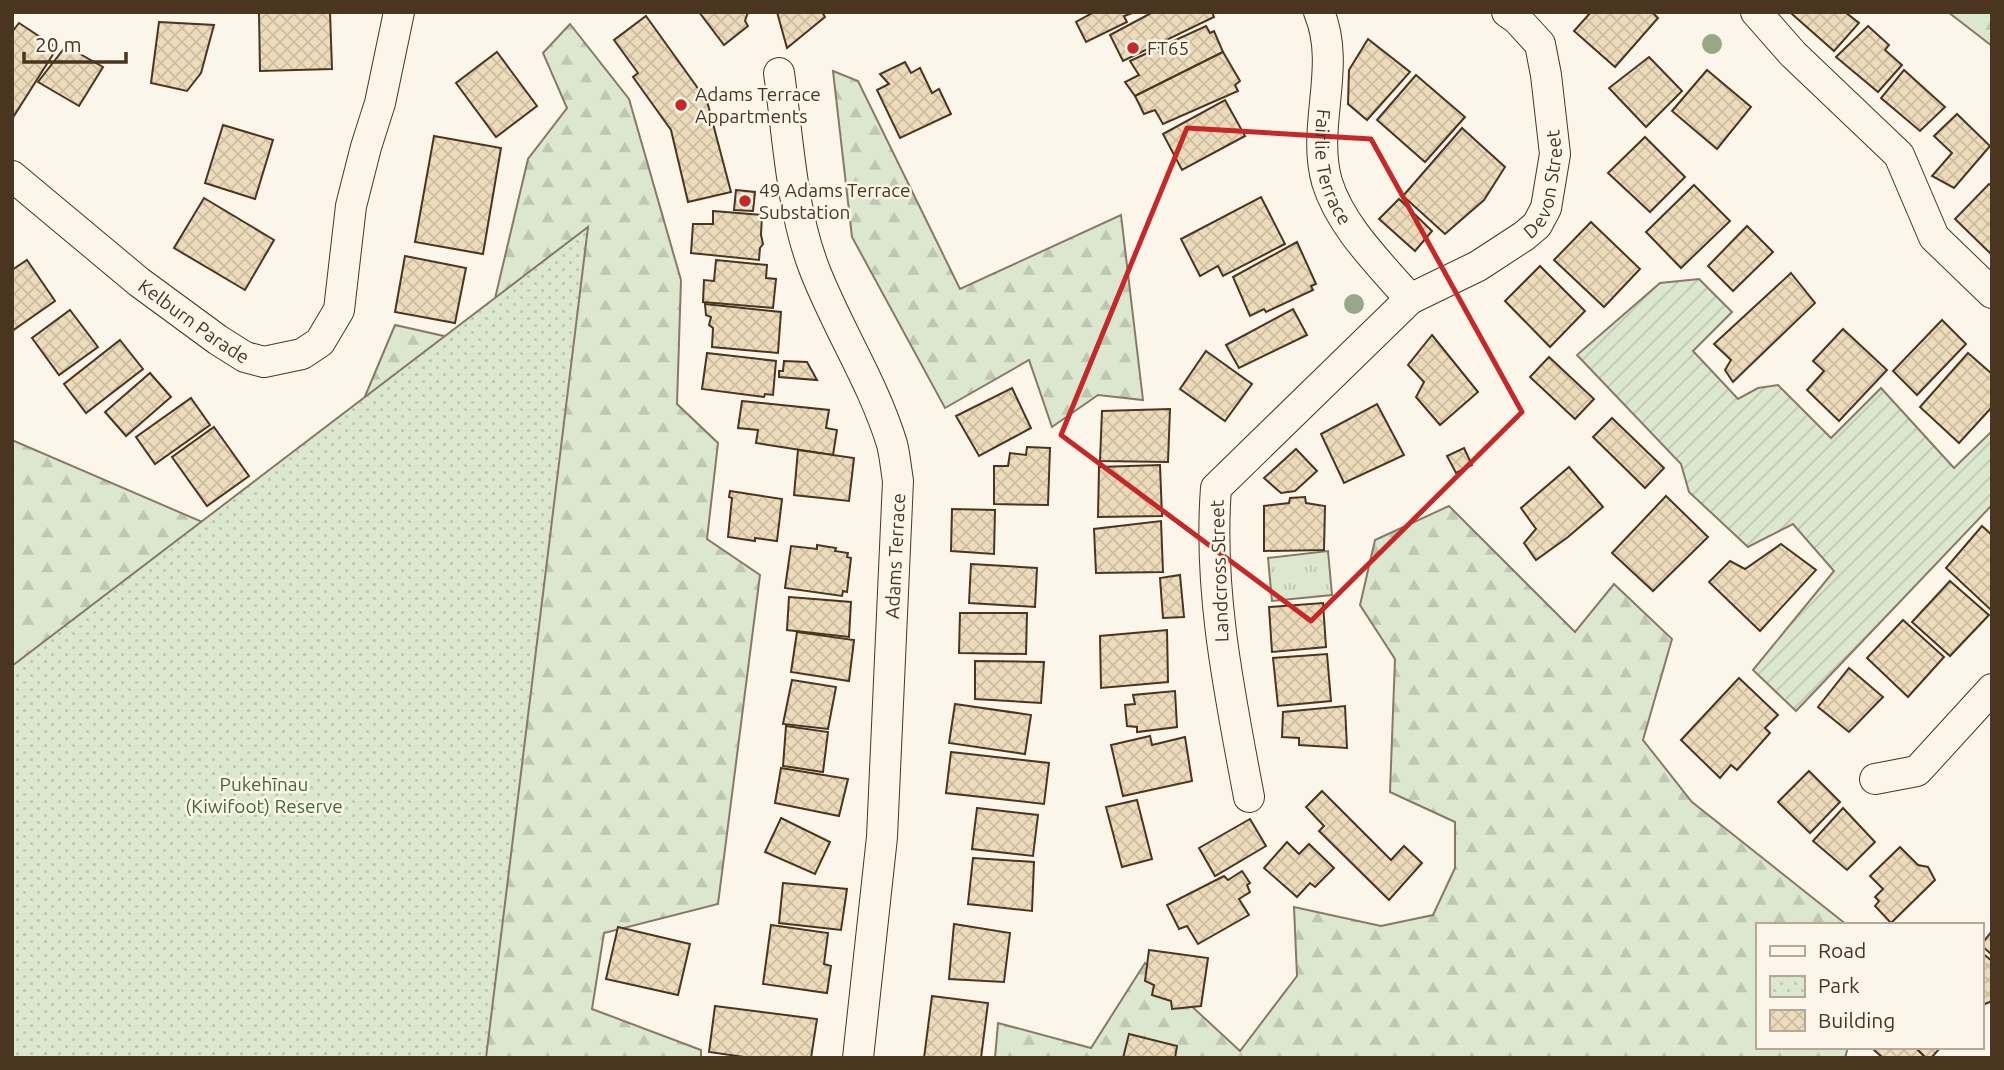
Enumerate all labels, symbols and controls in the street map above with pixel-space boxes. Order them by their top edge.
scale bar [24,21,126,65]
text: 20 m [35,32,82,56]
place label: FT65 [1147,37,1189,59]
marker: FT65 [1125,40,1141,56]
place label: Adams Terrace Appartments [695,83,821,127]
marker: Adams Terrace Appartments [673,97,689,113]
street label: Fairlie Terrace [1311,108,1356,229]
street label: Devon Street [1519,128,1566,243]
place label: 49 Adams Terrace Substation [759,179,911,223]
marker: 49 Adams Terrace Substation [737,193,753,209]
street label: Kelburn Parade [134,274,253,368]
street label: Adams Terrace [881,493,909,619]
street label: Landcross Street [1206,499,1232,643]
park label: Pukehīnau (Kiwifoot) Reserve [185,773,343,817]
legend [1756,923,1983,1049]
text: Road [1818,938,1866,962]
text: Park [1818,973,1860,997]
text: Building [1818,1008,1895,1032]

